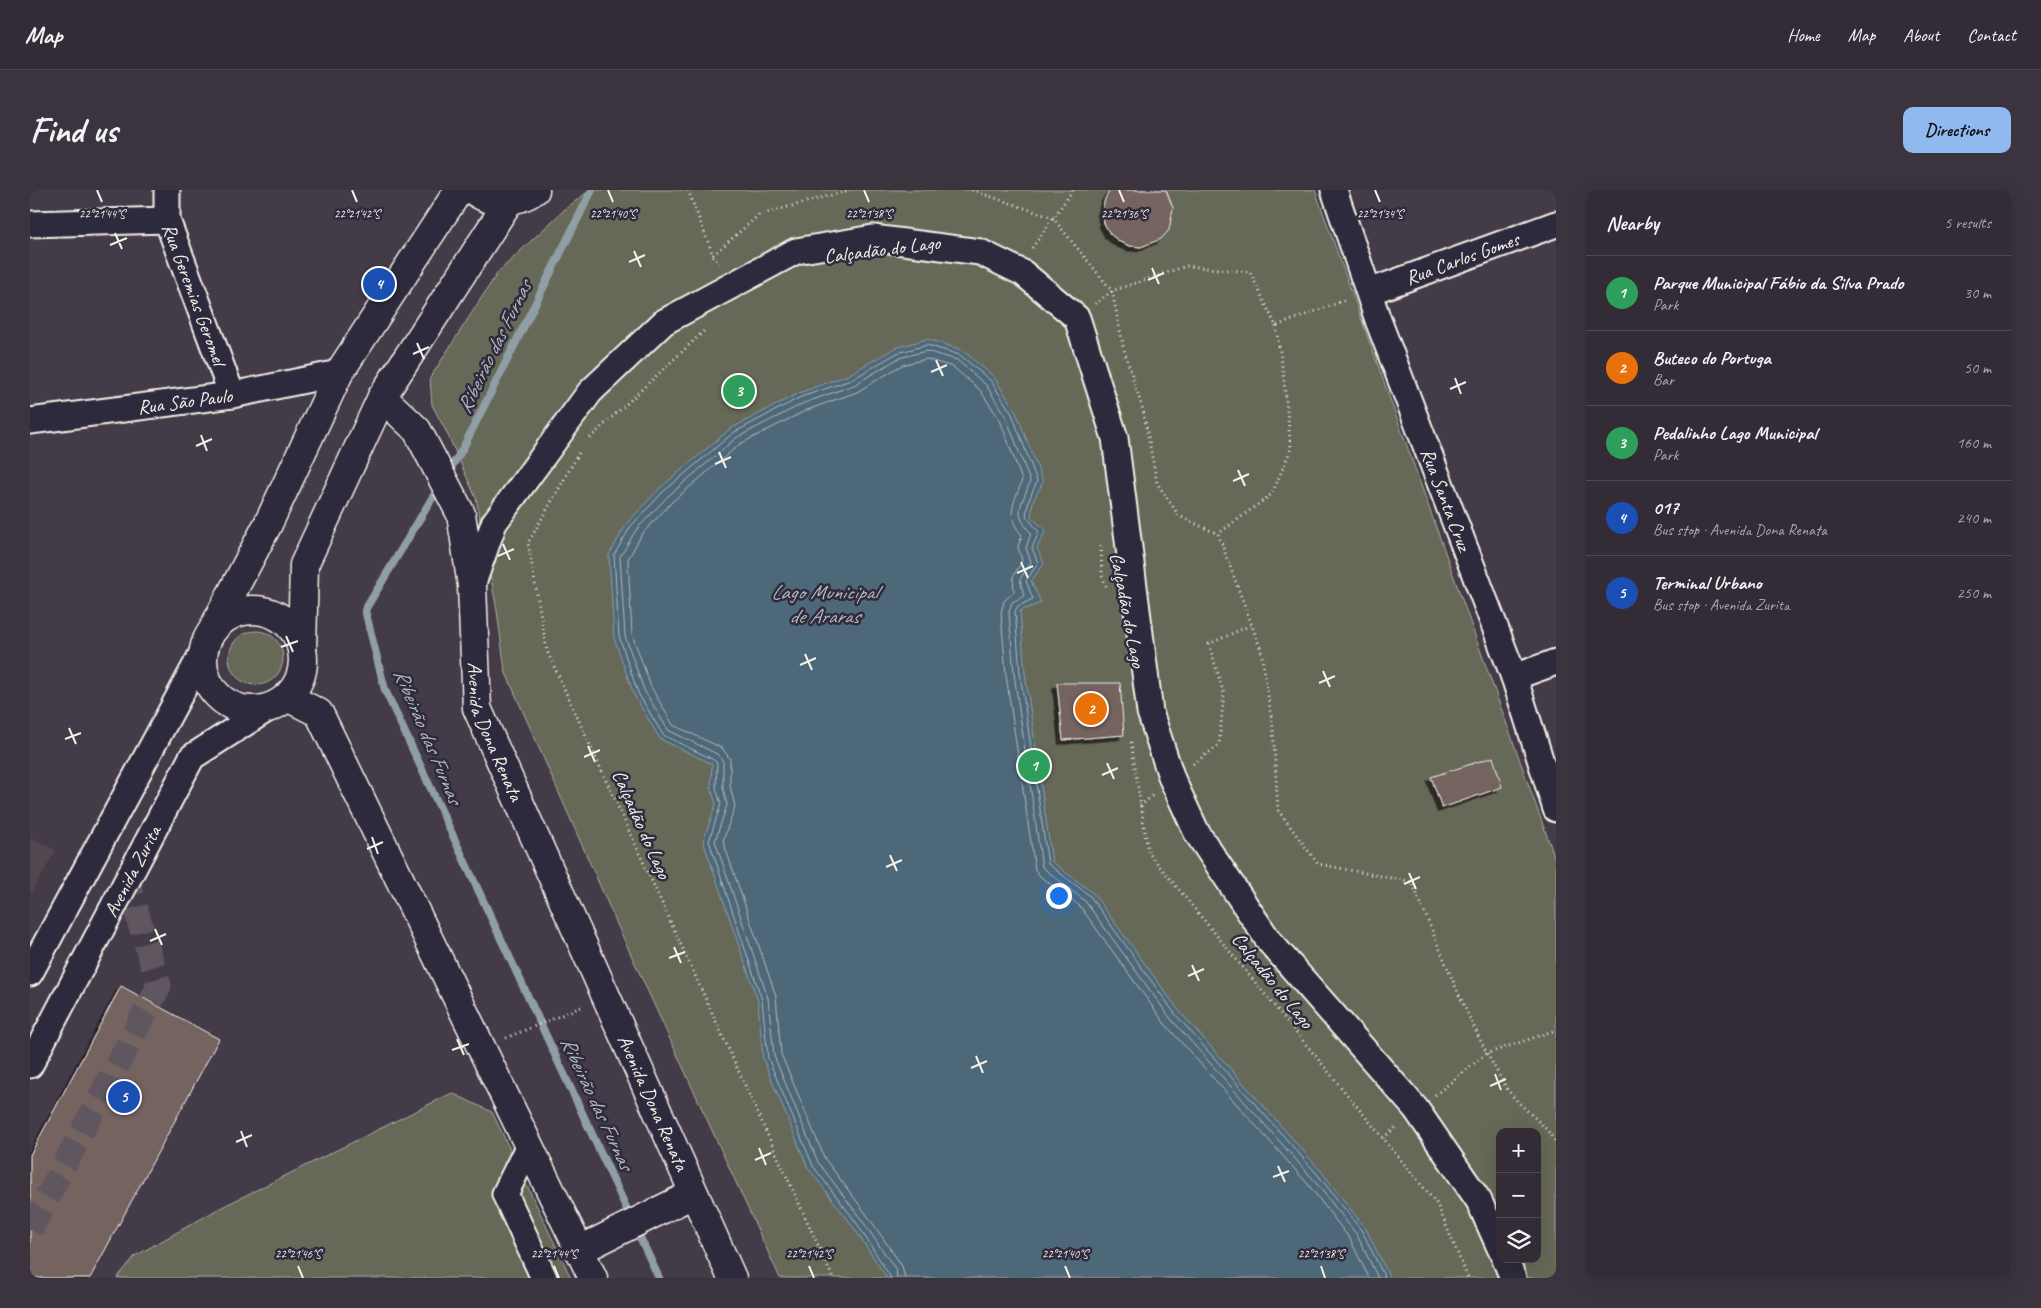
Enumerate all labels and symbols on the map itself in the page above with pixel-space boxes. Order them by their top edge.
text: 22°21'44"S [79,206,127,222]
text: 22°21'42"S [334,206,382,222]
text: 22°21'40"S [590,206,638,222]
text: 22°21'38"S [846,206,894,222]
text: 22°21'36"S [1101,206,1149,222]
text: 22°21'34"S [1357,206,1405,222]
street label: Rua Geremias Geromel [156,220,233,372]
street label: Rua Carlos Gomes [1402,226,1524,291]
street label: Calçadão do Lago [823,230,942,269]
pin: 4 [363,265,395,303]
water label: Ribeirão das Furnas [451,273,539,417]
pin: 3 [723,372,755,410]
street label: Rua São Paulo [136,383,234,420]
street label: Rua Santa Cruz [1415,444,1478,557]
street label: Calçadão do Lago [1104,551,1151,671]
water label: Lago Municipal de Araras [771,579,884,629]
street label: Avenida Dona Renata [462,662,530,807]
water label: Ribeirão das Furnas [388,665,470,811]
pin: 2 [1075,690,1107,728]
pin: 1 [1018,747,1050,785]
street label: Calçadão do Lago [606,766,677,883]
street label: Avenida Zurita [98,820,168,921]
your location [1046,883,1072,909]
street label: Calçadão do Lago [1226,927,1320,1034]
street label: Avenida Dona Renata [612,1031,695,1176]
water label: Ribeirão das Furnas [555,1032,641,1177]
pin: 5 [108,1078,140,1116]
text: 22°21'46"S [275,1246,323,1262]
text: 22°21'44"S [531,1246,579,1262]
text: 22°21'42"S [786,1246,834,1262]
text: 22°21'40"S [1042,1246,1090,1262]
text: 22°21'38"S [1298,1246,1346,1262]

